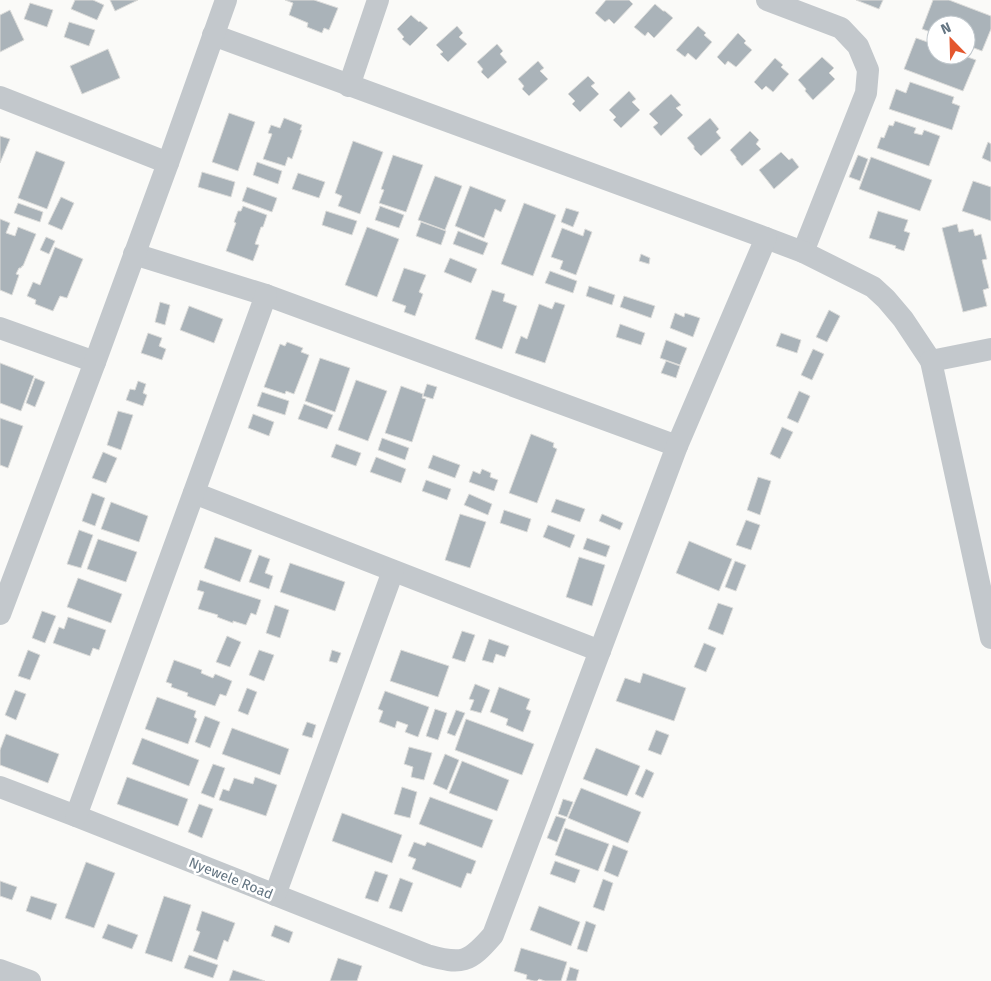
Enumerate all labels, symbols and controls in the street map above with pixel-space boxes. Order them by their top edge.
north arrow [926,15,976,65]
text: N [939,19,954,38]
street label: Nyewele Road [186,854,275,903]

